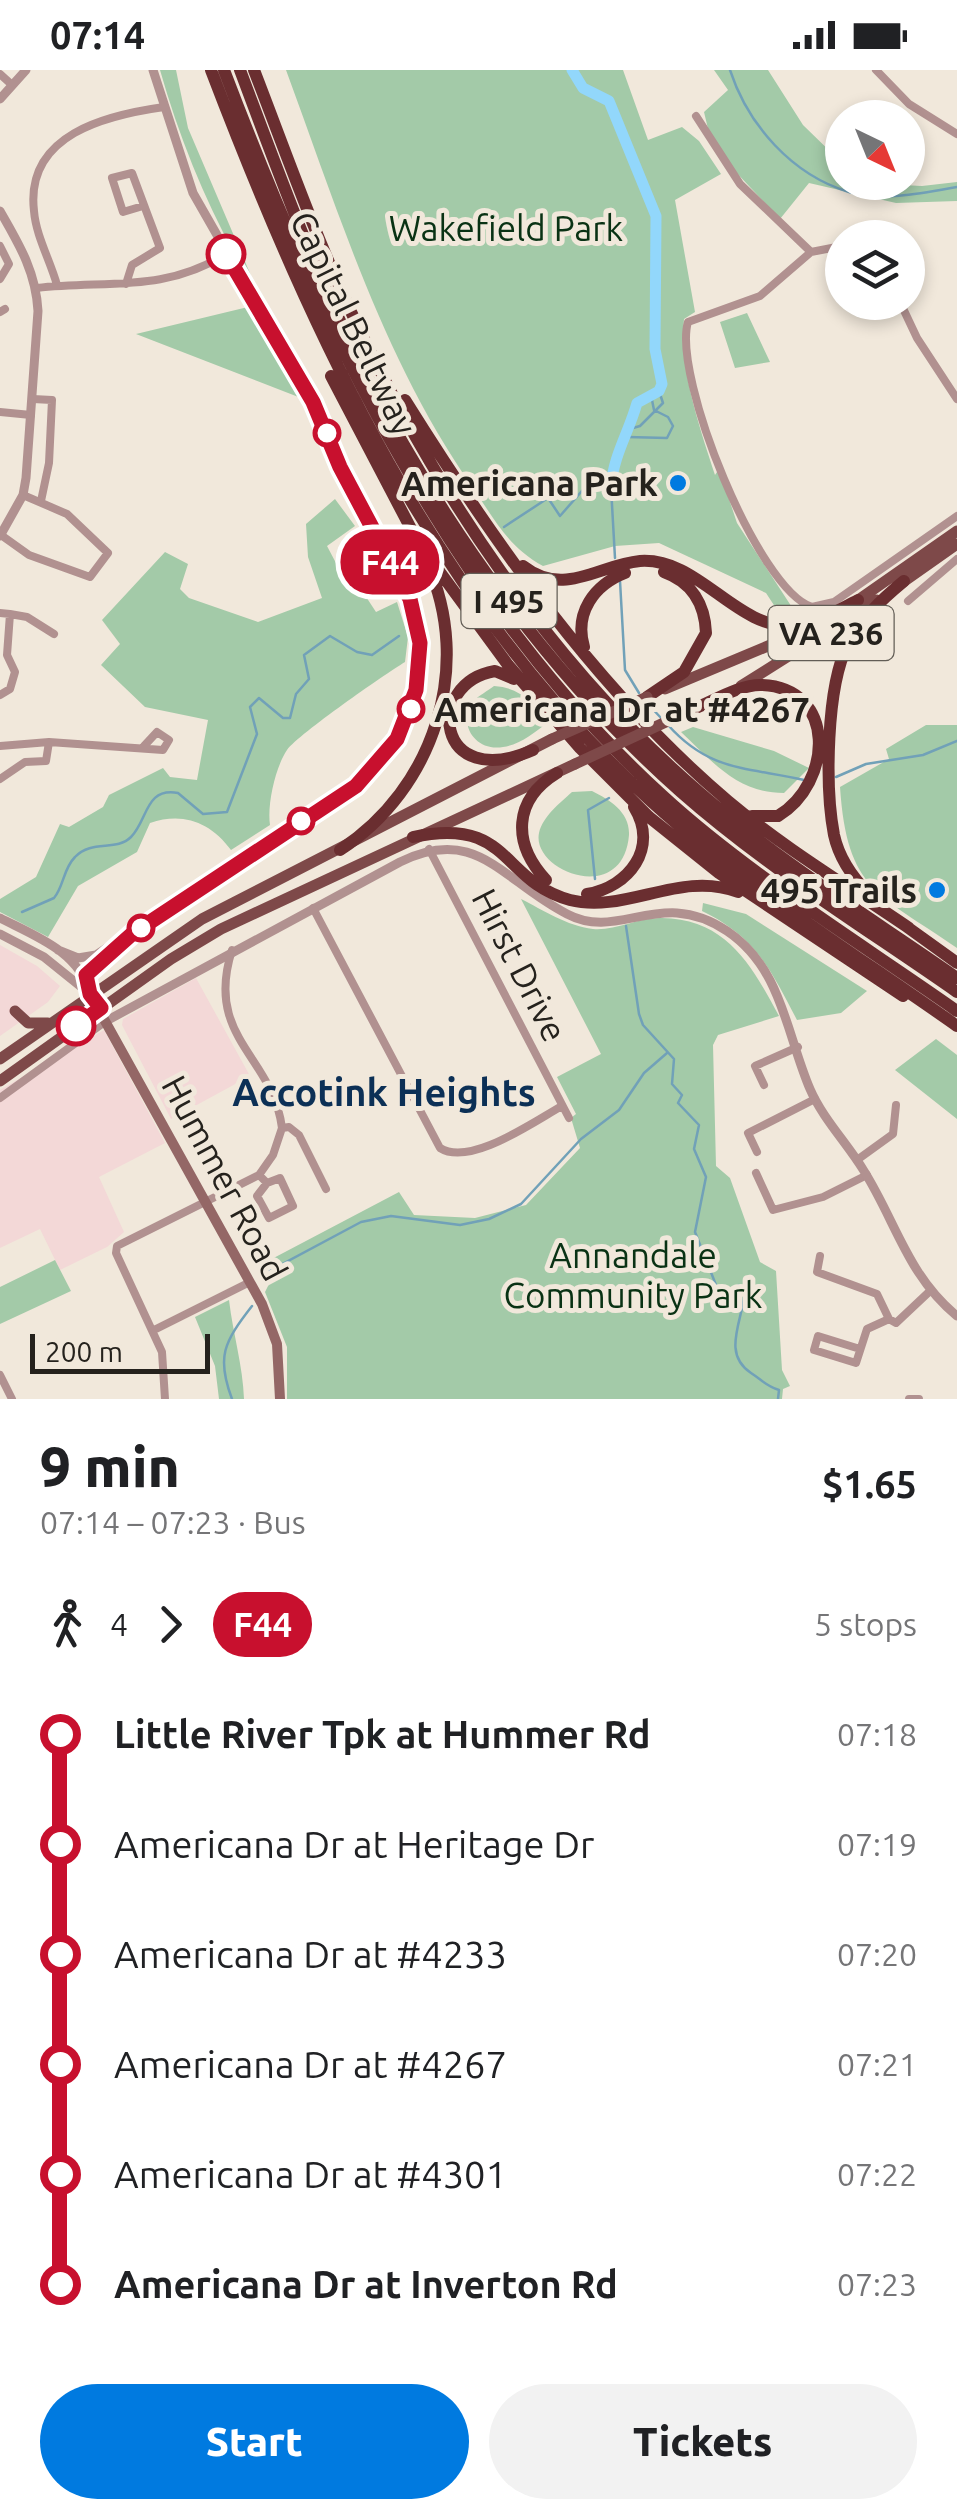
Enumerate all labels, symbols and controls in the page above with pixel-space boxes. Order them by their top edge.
text: 07:14 [50,14,145,56]
north arrow [825,100,925,200]
map controls [825,100,925,320]
street label: Capital Beltway [283,205,425,441]
park label: Wakefield Park [389,208,624,248]
button: layers [825,220,925,320]
unlabelled marker [207,235,245,273]
unlabelled marker [314,420,340,446]
place label: Americana Park [401,463,658,503]
marker: Americana Park [667,472,689,494]
line badge: F44 [332,530,448,594]
text: F44 [360,542,420,582]
road number: I 495 [462,574,556,628]
road number: VA 236 [768,606,894,660]
place label: Americana Dr at #4267 [434,689,810,729]
marker: Americana Dr at #4267 [398,696,424,722]
unlabelled marker [288,808,314,834]
place label: 495 Trails [761,870,917,910]
marker: 495 Trails [926,879,948,901]
street label: Hirst Drive [465,882,575,1048]
unlabelled marker [128,915,154,941]
unlabelled marker [57,1007,95,1045]
street label: Hummer Road [154,1069,296,1287]
district label: Accotink Heights [232,1071,536,1113]
park label: Annandale Community Park [503,1235,763,1315]
scale bar [30,1329,210,1374]
text: 200 m [45,1336,123,1367]
text: 9 min [40,1436,180,1497]
text: $1.65 [822,1463,917,1505]
text: 07:14 – 07:23 · Bus [40,1504,306,1540]
icon: walk [40,1597,95,1652]
icon: forward [143,1597,198,1652]
text: F44 [233,1604,292,1644]
text: 4 [110,1606,128,1642]
text: 5 stops [814,1606,917,1642]
text: Little River Tpk at Hummer Rd [114,1713,650,1755]
text: 07:18 [837,1716,917,1752]
text: Americana Dr at Heritage Dr [114,1823,594,1865]
text: 07:19 [837,1826,917,1862]
text: Americana Dr at #4233 [114,1933,507,1975]
text: 07:20 [837,1936,917,1972]
text: Americana Dr at #4267 [114,2043,507,2085]
text: 07:21 [837,2046,917,2082]
text: Americana Dr at #4301 [114,2153,507,2195]
text: 07:22 [837,2156,917,2192]
text: Americana Dr at Inverton Rd [114,2263,618,2305]
text: 07:23 [837,2266,917,2302]
button: Start [40,2384,469,2499]
button: Tickets [489,2384,917,2499]

